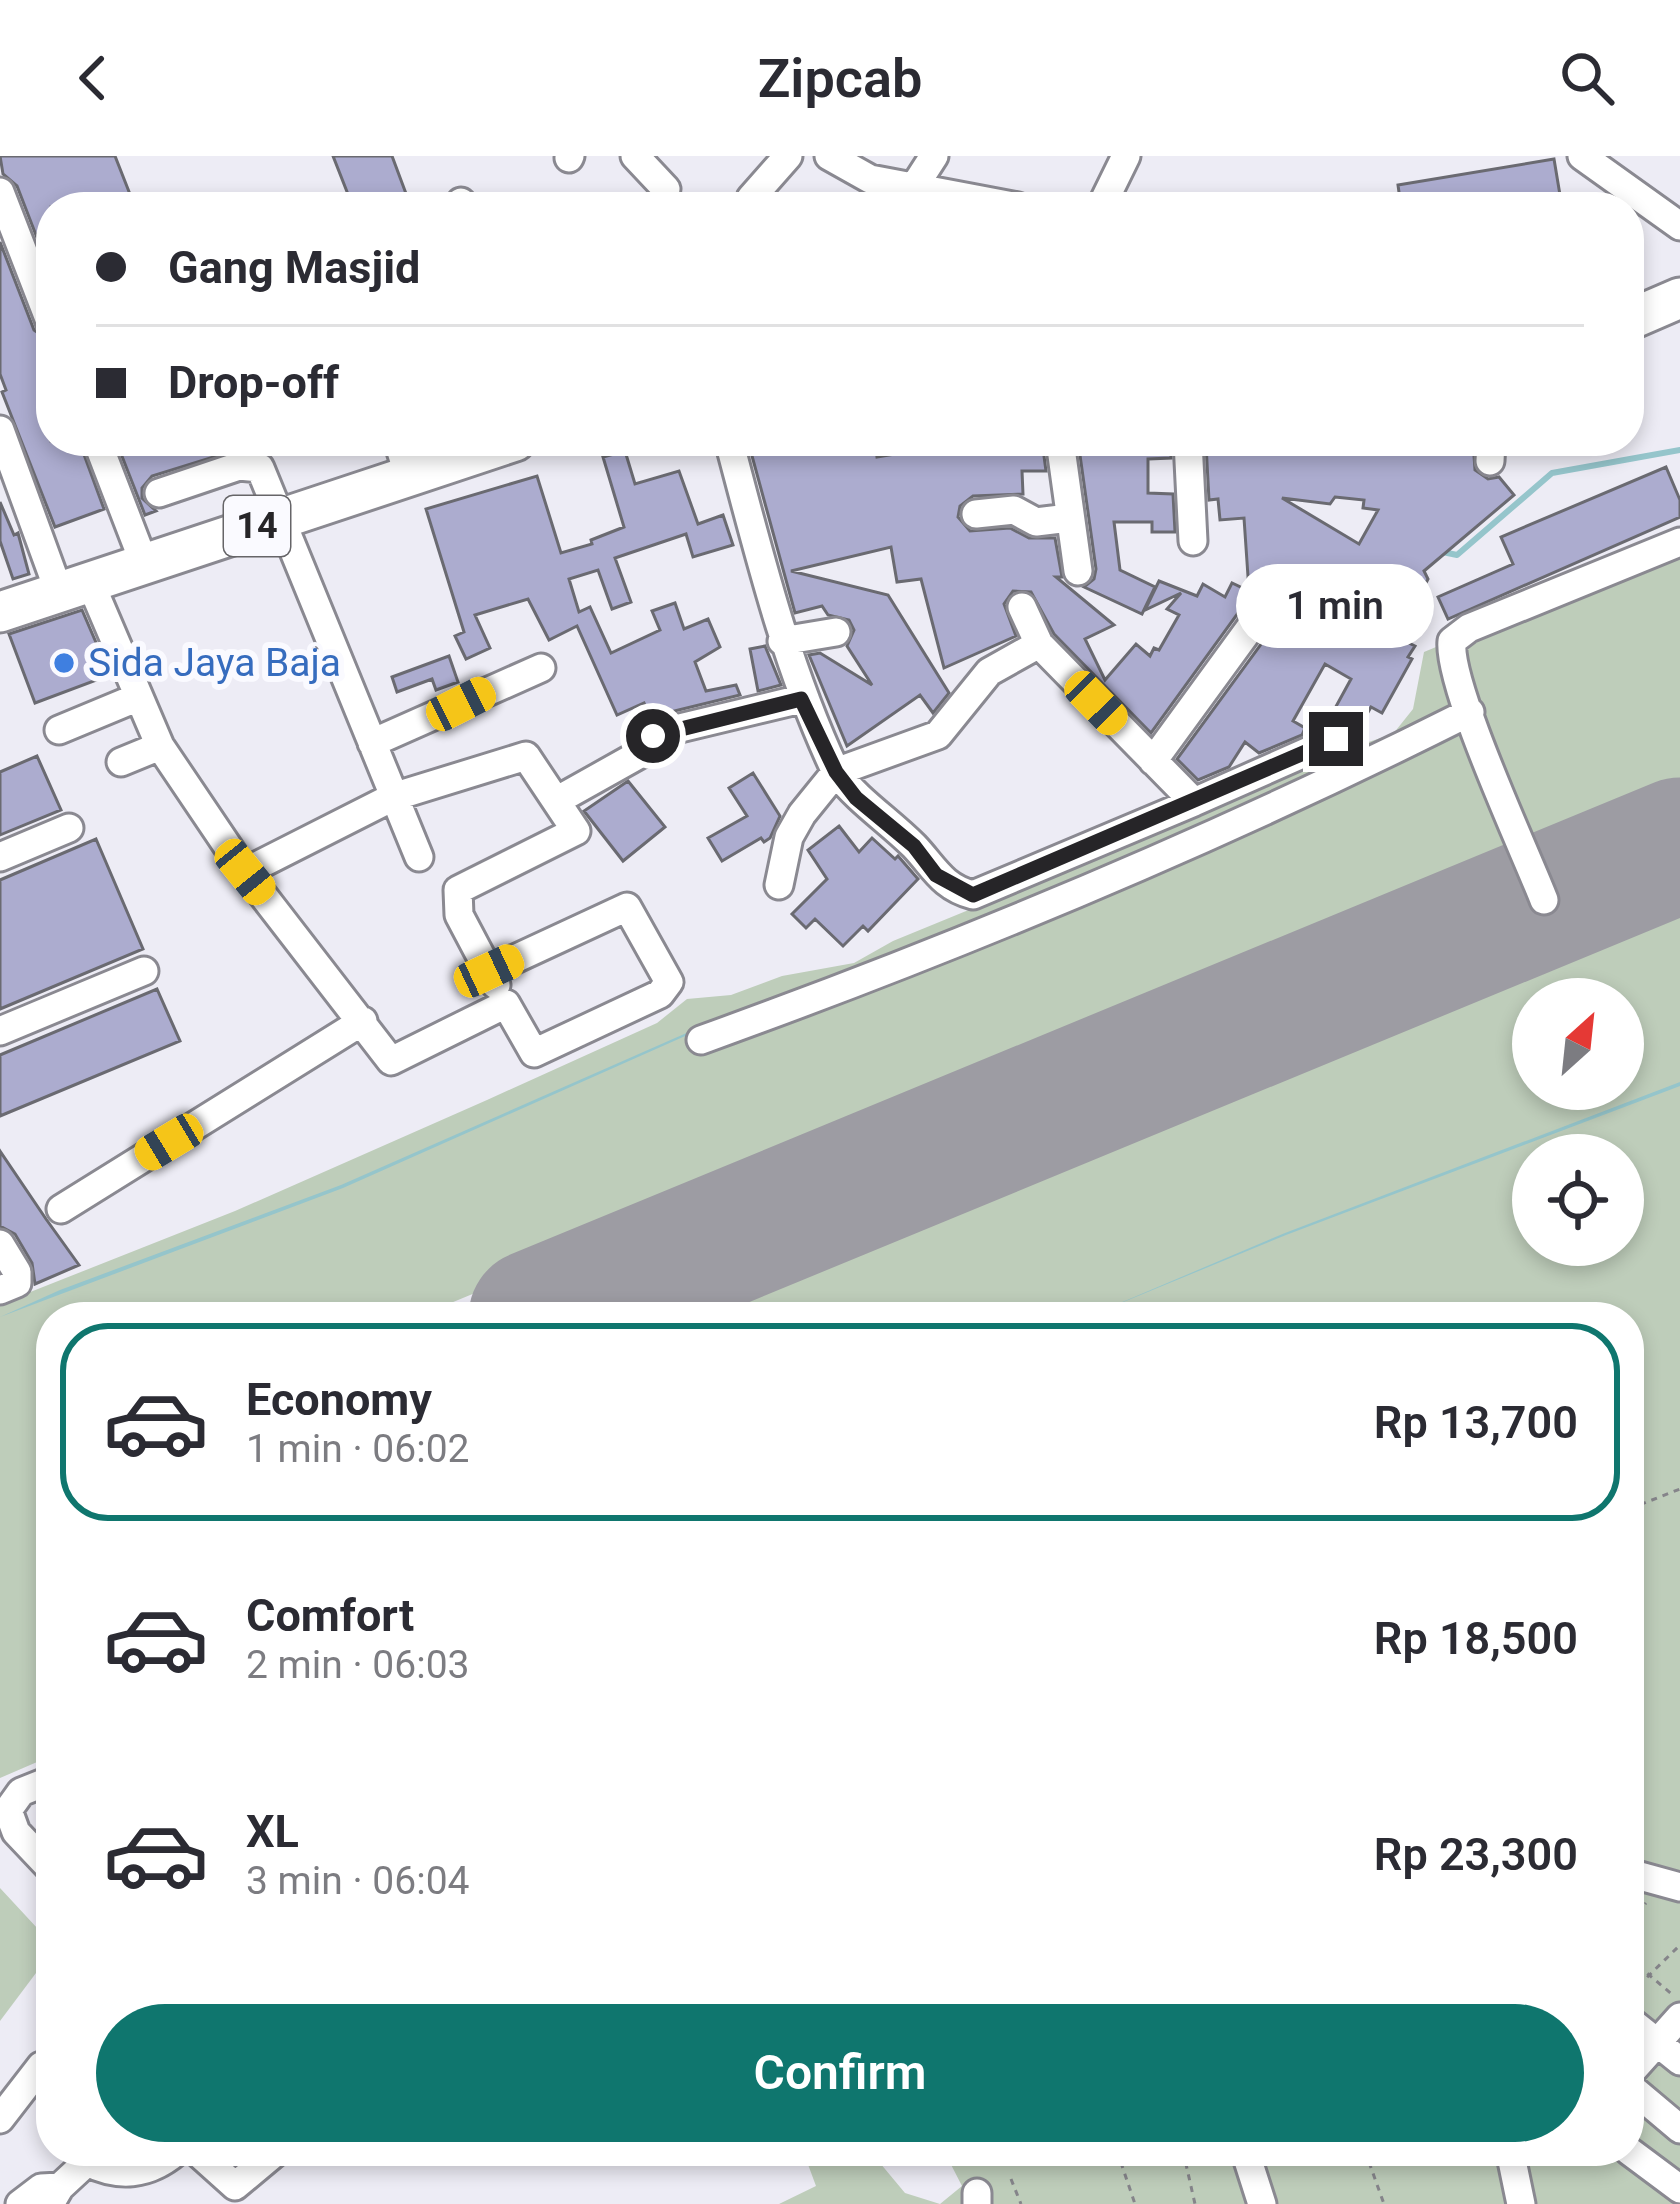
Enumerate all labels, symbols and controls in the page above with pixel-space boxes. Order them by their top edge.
icon: back [60,45,126,111]
icon: search [1554,45,1620,111]
text: Zipcab [758,47,922,110]
text: Gang Masjid [168,241,420,294]
text: Drop-off [168,356,339,409]
road number: 14 [224,496,290,556]
callout: 1 min [1237,565,1435,649]
text: 1 min [1286,583,1384,629]
place label: Sida Jaya Baja [88,640,341,686]
marker: Sida Jaya Baja [51,650,77,676]
car [1058,665,1134,741]
car [421,672,501,736]
route start [626,709,680,763]
route end [1309,712,1363,766]
car [208,833,282,911]
car [449,939,529,1003]
north arrow [1512,978,1644,1110]
map controls [1512,978,1644,1266]
car [129,1108,209,1176]
button: locate [1512,1134,1644,1266]
icon: car [102,1368,210,1476]
text: Economy [246,1373,432,1426]
text: Rp 13,700 [1374,1396,1578,1449]
text: 1 min · 06:02 [246,1426,469,1472]
icon: car [102,1584,210,1692]
text: Comfort [246,1589,414,1642]
text: Rp 18,500 [1374,1612,1578,1665]
text: 2 min · 06:03 [246,1642,469,1688]
icon: car [102,1800,210,1908]
text: XL [246,1805,299,1858]
text: Rp 23,300 [1374,1828,1578,1881]
text: 3 min · 06:04 [246,1858,469,1904]
button: Confirm [96,2004,1584,2142]

